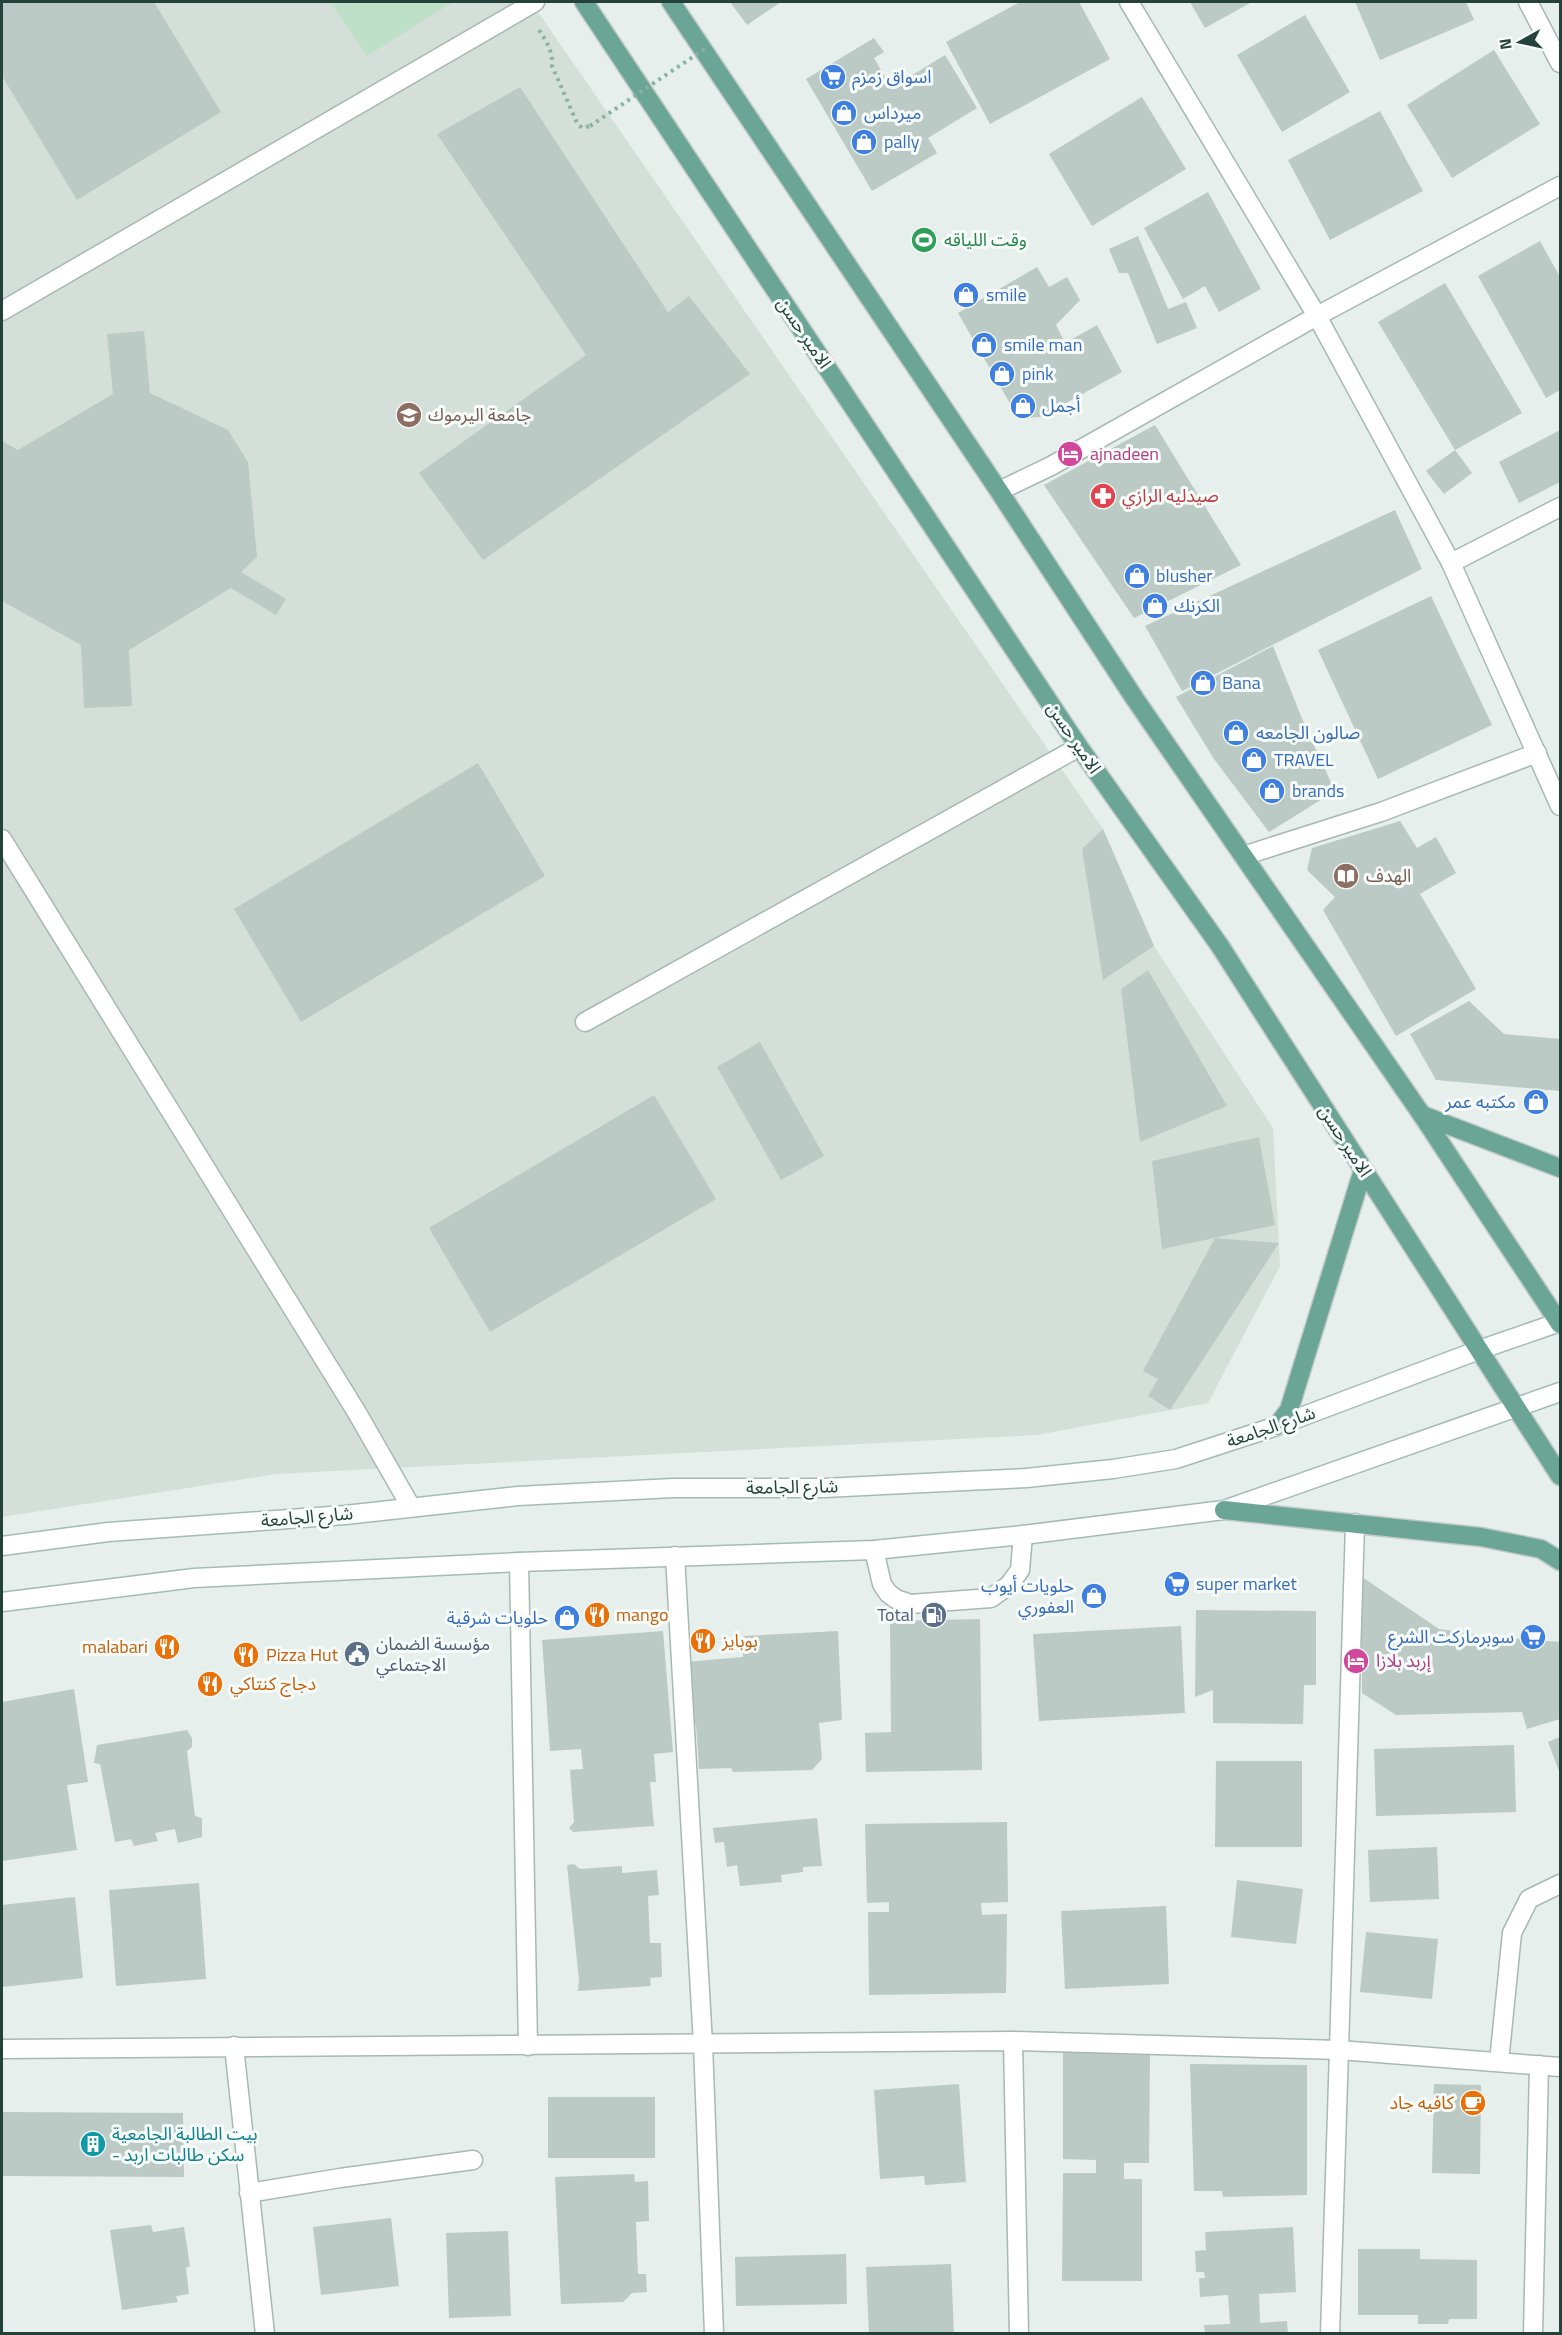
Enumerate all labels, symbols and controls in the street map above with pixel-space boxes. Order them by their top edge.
north arrow [1490,12,1550,72]
text: N [1492,37,1518,51]
supermarket icon: اسواق زمزم [818,62,848,92]
place label: اسواق زمزم [852,63,932,91]
shop icon: ميرداس [829,98,859,128]
place label: ميرداس [864,99,921,126]
shop icon: pally [849,127,879,157]
place label: pally [884,128,920,155]
sports icon: وقت اللياقه [909,225,939,255]
place label: وقت اللياقه [944,226,1027,253]
shop icon: smile [951,280,981,310]
place label: smile [986,281,1027,308]
street label: الامير حسن [771,292,838,374]
shop icon: smile man [969,330,999,360]
place label: smile man [1004,331,1082,358]
shop icon: pink [987,359,1017,389]
place label: pink [1022,360,1054,387]
shop icon: أجمل [1008,391,1038,421]
place label: أجمل [1042,392,1080,419]
school or university icon: جامعة اليرموك [394,400,424,430]
place label: جامعة اليرموك [428,401,531,428]
hotel icon: ajnadeen [1055,439,1085,469]
place label: ajnadeen [1090,440,1159,467]
pharmacy icon: صيدليه الرازي [1088,481,1118,511]
place label: صيدليه الرازي [1122,482,1219,509]
shop icon: blusher [1122,561,1152,591]
place label: blusher [1156,562,1213,589]
shop icon: الكرنك [1140,591,1170,621]
place label: الكرنك [1174,592,1220,619]
shop icon: Bana [1188,668,1218,698]
place label: Bana [1222,669,1261,696]
street label: الامير حسن [1041,697,1108,779]
shop icon: صالون الجامعه [1221,718,1251,748]
place label: صالون الجامعه [1256,719,1360,746]
shop icon: TRAVEL [1239,745,1269,775]
place label: TRAVEL [1274,746,1334,773]
shop icon: brands [1257,776,1287,806]
place label: brands [1292,777,1344,804]
library icon: الهدف [1331,861,1361,891]
place label: الهدف [1366,862,1411,889]
shop icon: مكتبه عمر [1521,1087,1551,1117]
place label: مكتبه عمر [1444,1088,1516,1115]
street label: الامير حسن [1312,1099,1379,1182]
street label: شارع الجامعة [1223,1399,1319,1455]
street label: شارع الجامعة [746,1472,838,1502]
street label: شارع الجامعة [260,1499,354,1535]
supermarket icon: super market [1162,1569,1192,1599]
place label: super market [1196,1570,1297,1597]
place label: حلويات أيوب العفوري [981,1572,1074,1620]
shop icon: حلويات أيوب العفوري [1079,1581,1109,1611]
restaurant icon: mango [582,1600,612,1630]
fuel station icon: Total [919,1600,949,1630]
place label: mango [616,1601,669,1628]
place label: Total [877,1601,914,1628]
shop icon: حلويات شرقية [552,1603,582,1633]
place label: حلويات شرقية [447,1604,548,1631]
supermarket icon: سوبرماركت الشرع [1518,1622,1548,1652]
place label: سوبرماركت الشرع [1388,1623,1514,1651]
restaurant icon: بوبايز [688,1626,718,1656]
place label: بوبايز [721,1627,758,1654]
place label: مؤسسة الضمان الاجتماعي [376,1630,490,1678]
restaurant icon: malabari [152,1632,182,1662]
place label: malabari [82,1633,148,1660]
public building icon: مؤسسة الضمان الاجتماعي [342,1639,372,1669]
restaurant icon: Pizza Hut [231,1640,261,1670]
place label: Pizza Hut [266,1641,339,1668]
hotel icon: إربد بلازا [1341,1646,1371,1676]
place label: إربد بلازا [1376,1647,1431,1674]
restaurant icon: دجاج كنتاكي [195,1669,225,1699]
place label: دجاج كنتاكي [230,1670,316,1697]
cafe icon: كافيه جاد [1458,2088,1488,2118]
place label: كافيه جاد [1389,2089,1455,2116]
place label: بيت الطالبة الجامعية - سكن طالبات اربد [112,2120,258,2168]
building icon: بيت الطالبة الجامعية - سكن طالبات اربد [78,2129,108,2159]

